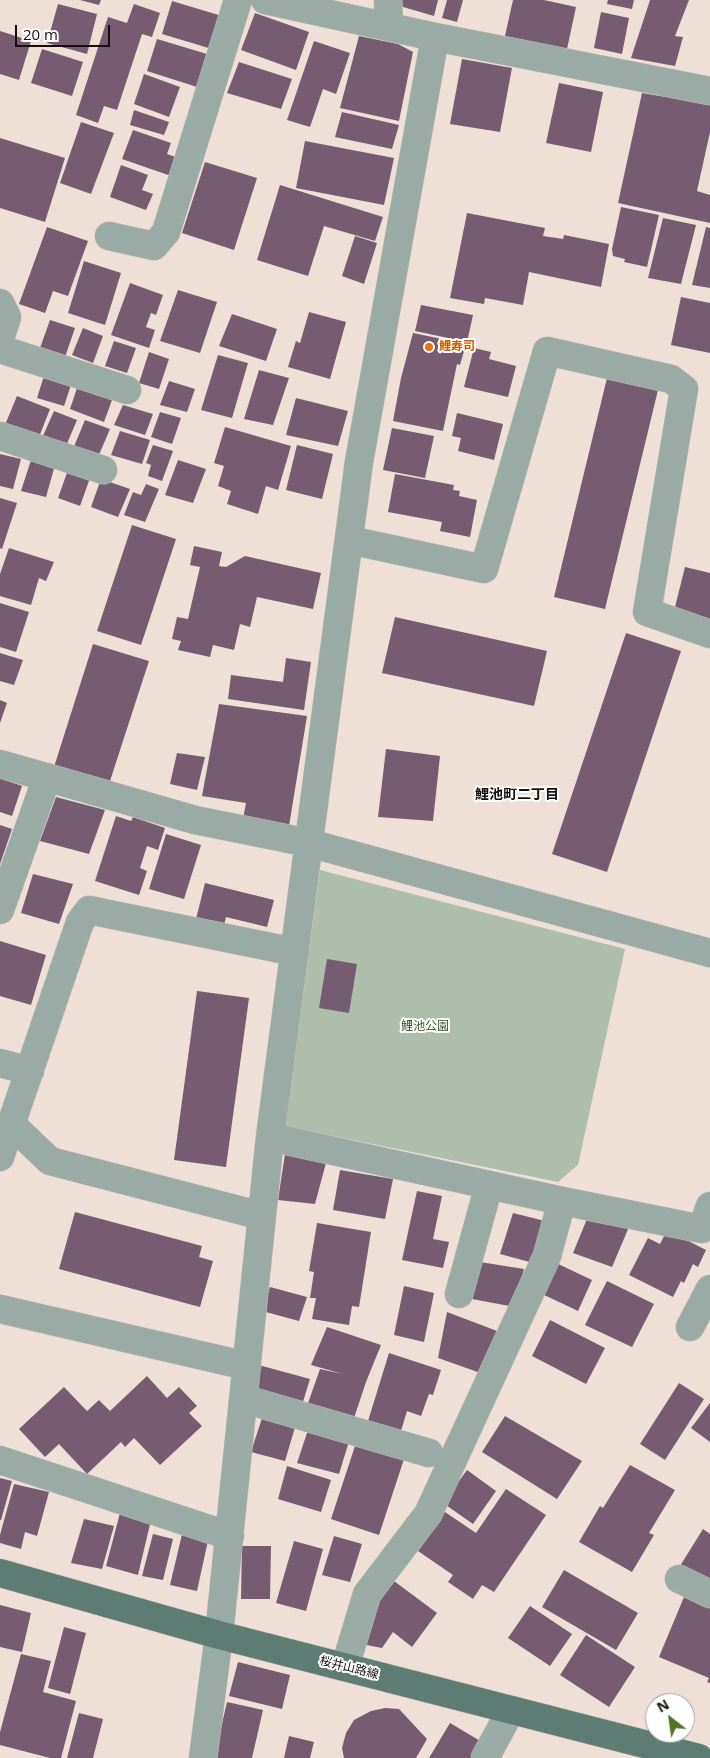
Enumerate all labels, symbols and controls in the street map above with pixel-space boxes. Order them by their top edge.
scale bar [18,15,112,47]
text: 20 m [23,24,58,44]
place label: 鯉寿司 [439,340,475,354]
marker: 鯉寿司 [423,341,435,353]
district label: 鯉池町二丁目 [475,787,559,803]
park label: 鯉池公園 [401,1020,449,1034]
street label: 桜井山路線 [318,1654,380,1682]
north arrow [645,1693,695,1743]
text: N [653,1694,672,1717]

